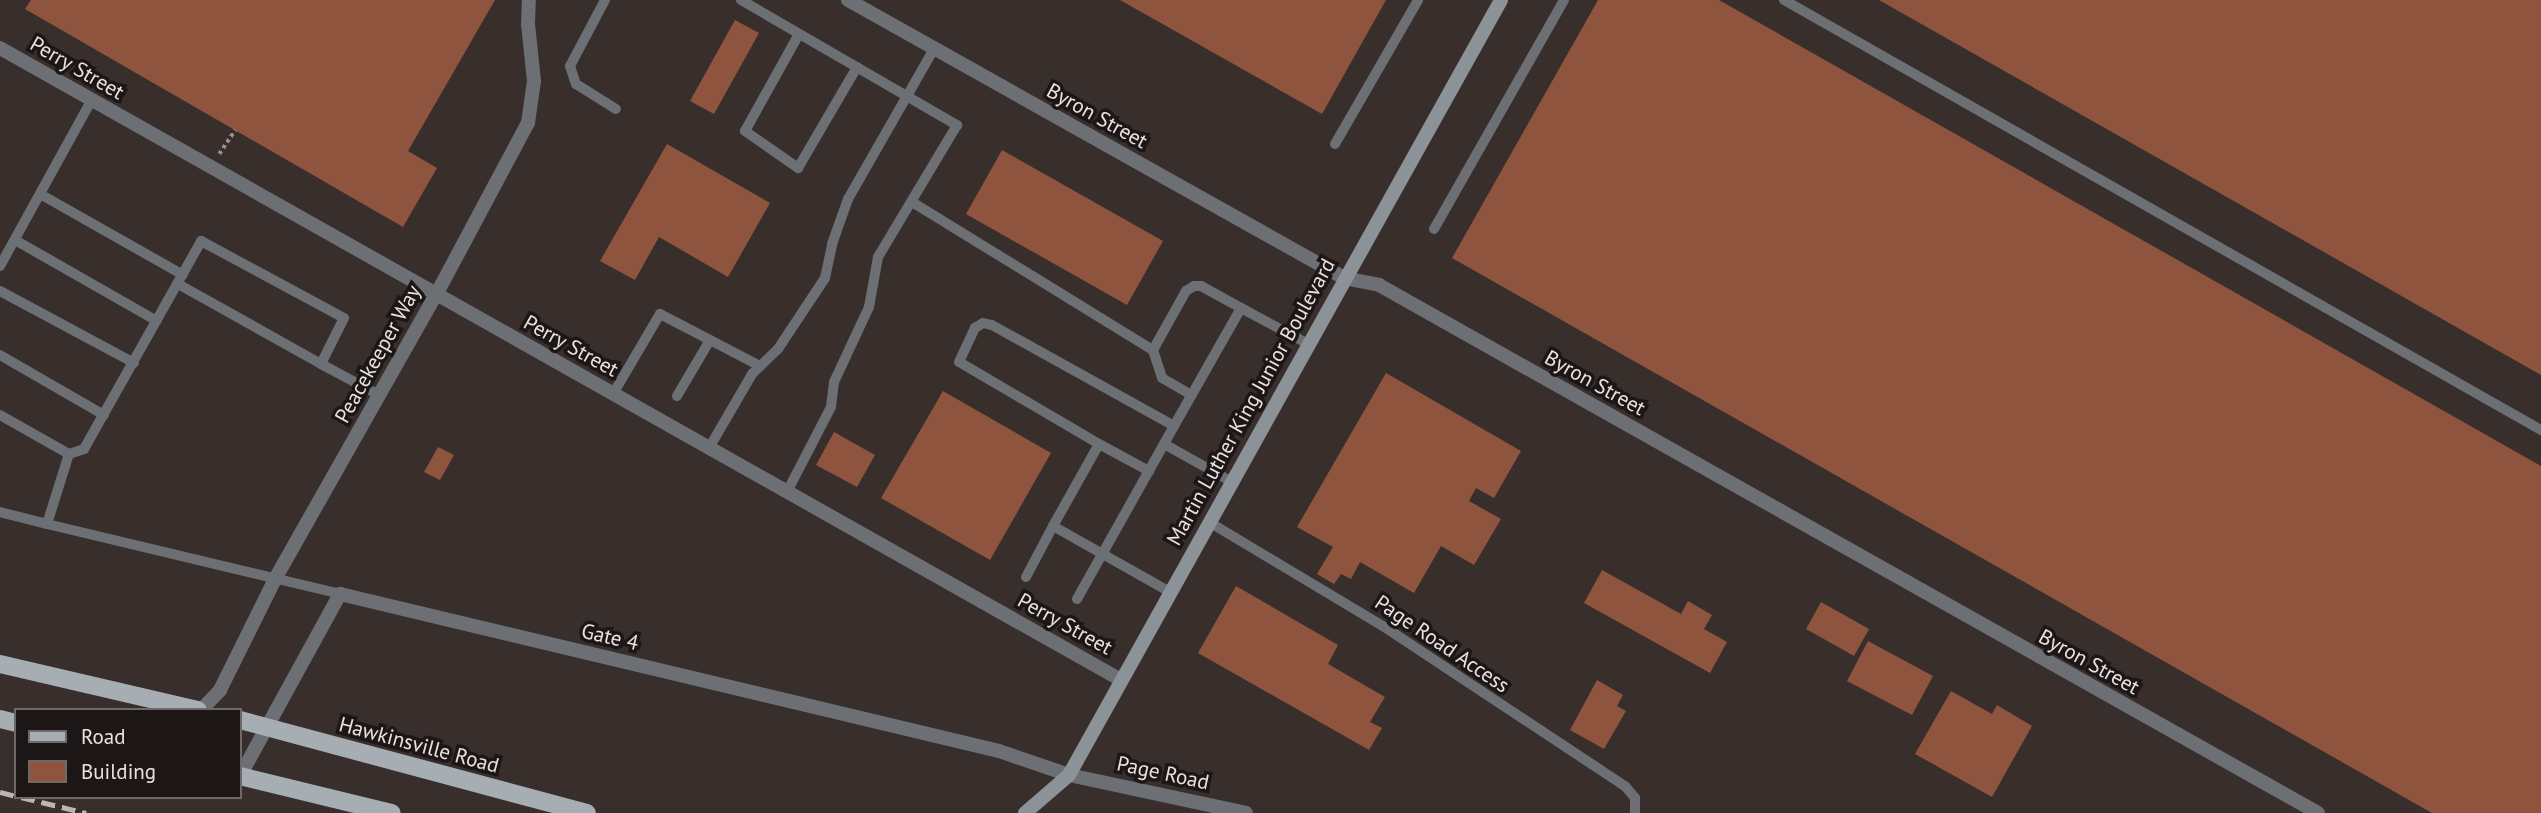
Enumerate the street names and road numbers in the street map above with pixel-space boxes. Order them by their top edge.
street label: Perry Street [25,31,129,105]
street label: Byron Street [1042,78,1152,154]
street label: Martin Luther King Junior Boulevard [1161,254,1341,550]
street label: Peacekeeper Way [330,280,426,428]
street label: Perry Street [519,310,623,382]
street label: Byron Street [1540,345,1650,421]
street label: Perry Street [1013,588,1117,660]
street label: Page Road Access [1370,590,1514,698]
street label: Gate 4 [579,618,641,656]
street label: Byron Street [2034,624,2144,700]
street label: Hawkinsville Road [336,712,502,778]
street label: Page Road [1115,751,1211,795]

